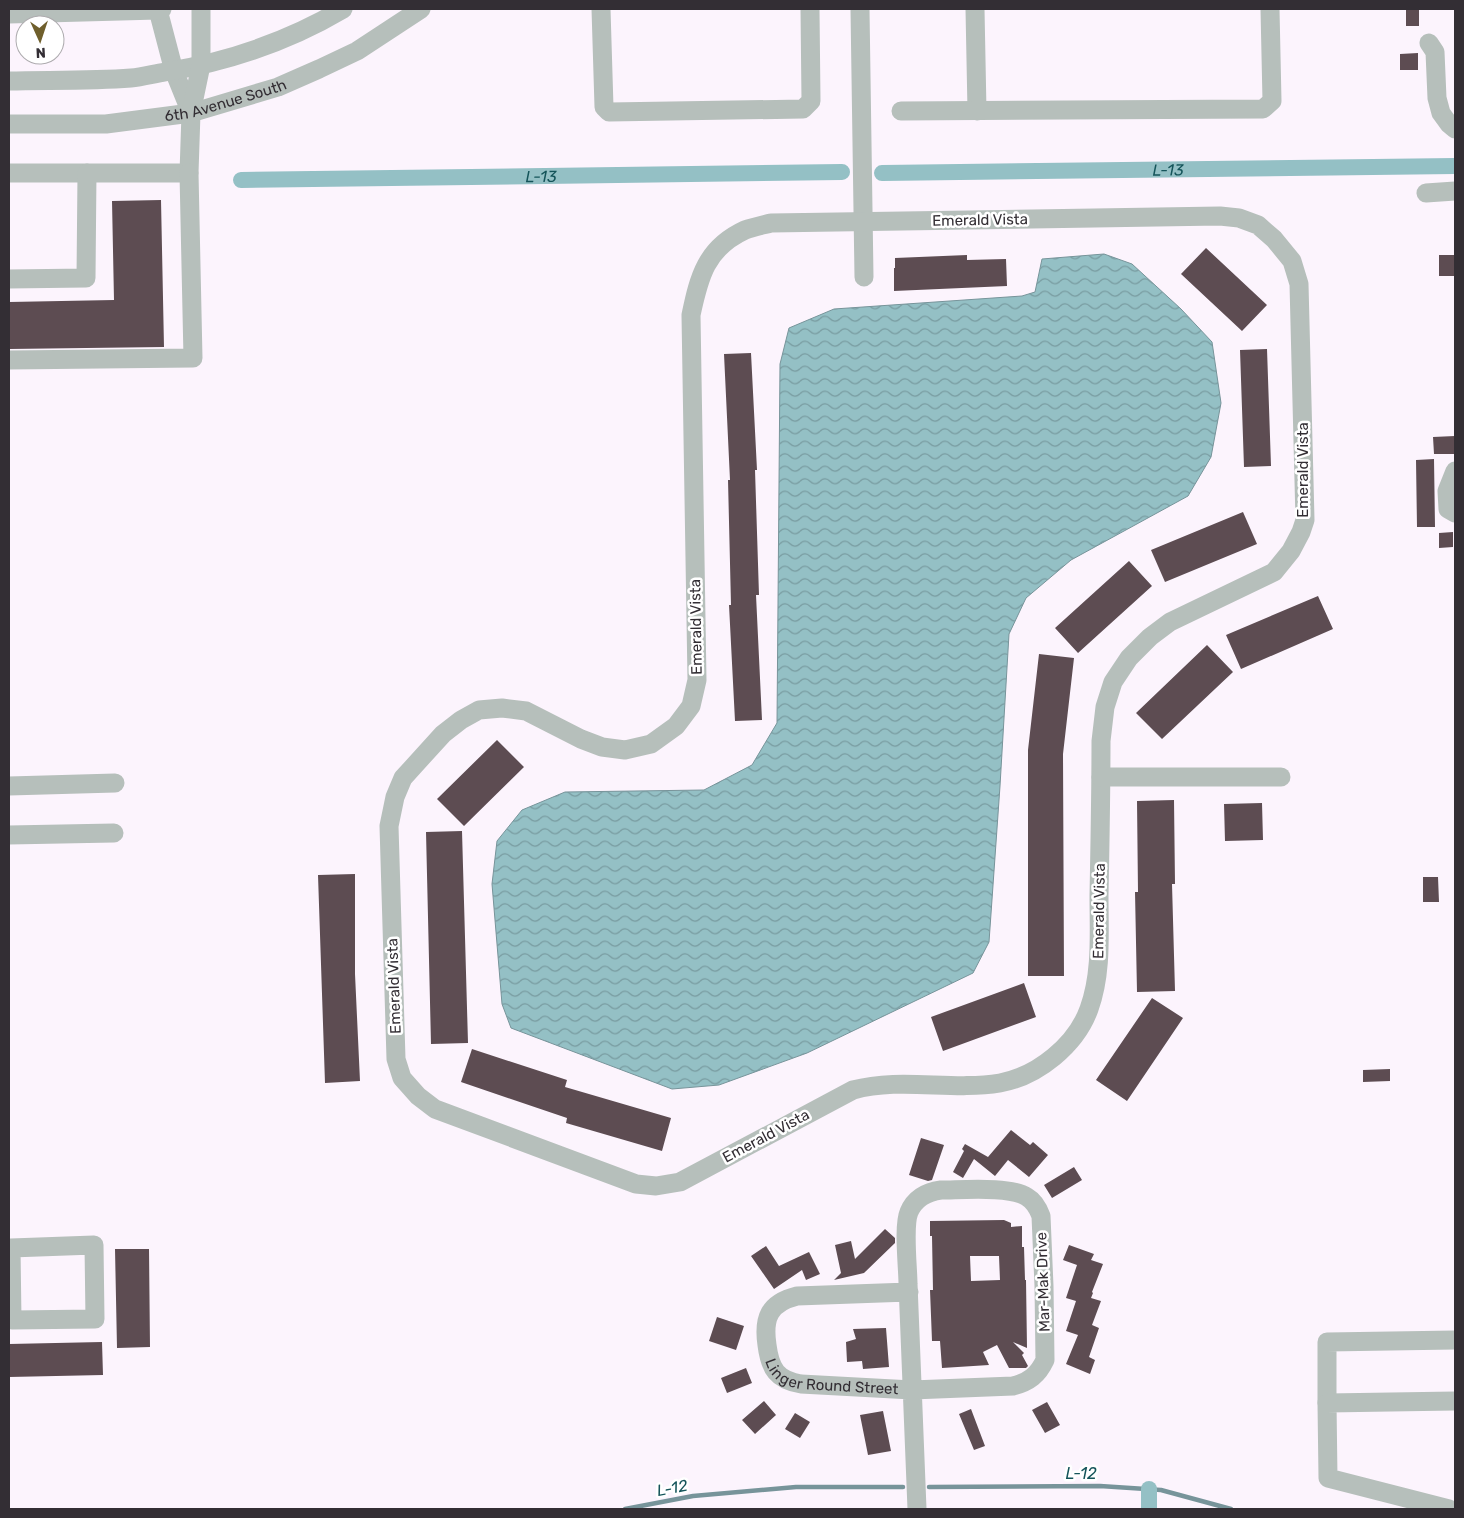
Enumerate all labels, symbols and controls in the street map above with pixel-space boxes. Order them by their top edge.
north arrow [15,15,65,65]
text: N [35,44,46,61]
street label: 6th Avenue South [164,75,289,125]
water label: L-13 [1152,160,1184,179]
water label: L-13 [525,166,557,186]
street label: Emerald Vista [932,210,1028,230]
street label: Emerald Vista [1294,422,1312,518]
street label: Emerald Vista [686,579,706,675]
street label: Emerald Vista [1089,863,1109,959]
street label: Emerald Vista [383,938,405,1034]
street label: Emerald Vista [720,1106,812,1166]
street label: Mar-Mak Drive [1032,1232,1054,1332]
street label: Linger Round Street [761,1356,899,1398]
water label: L-12 [1066,1464,1097,1483]
water label: L-12 [655,1476,690,1500]

